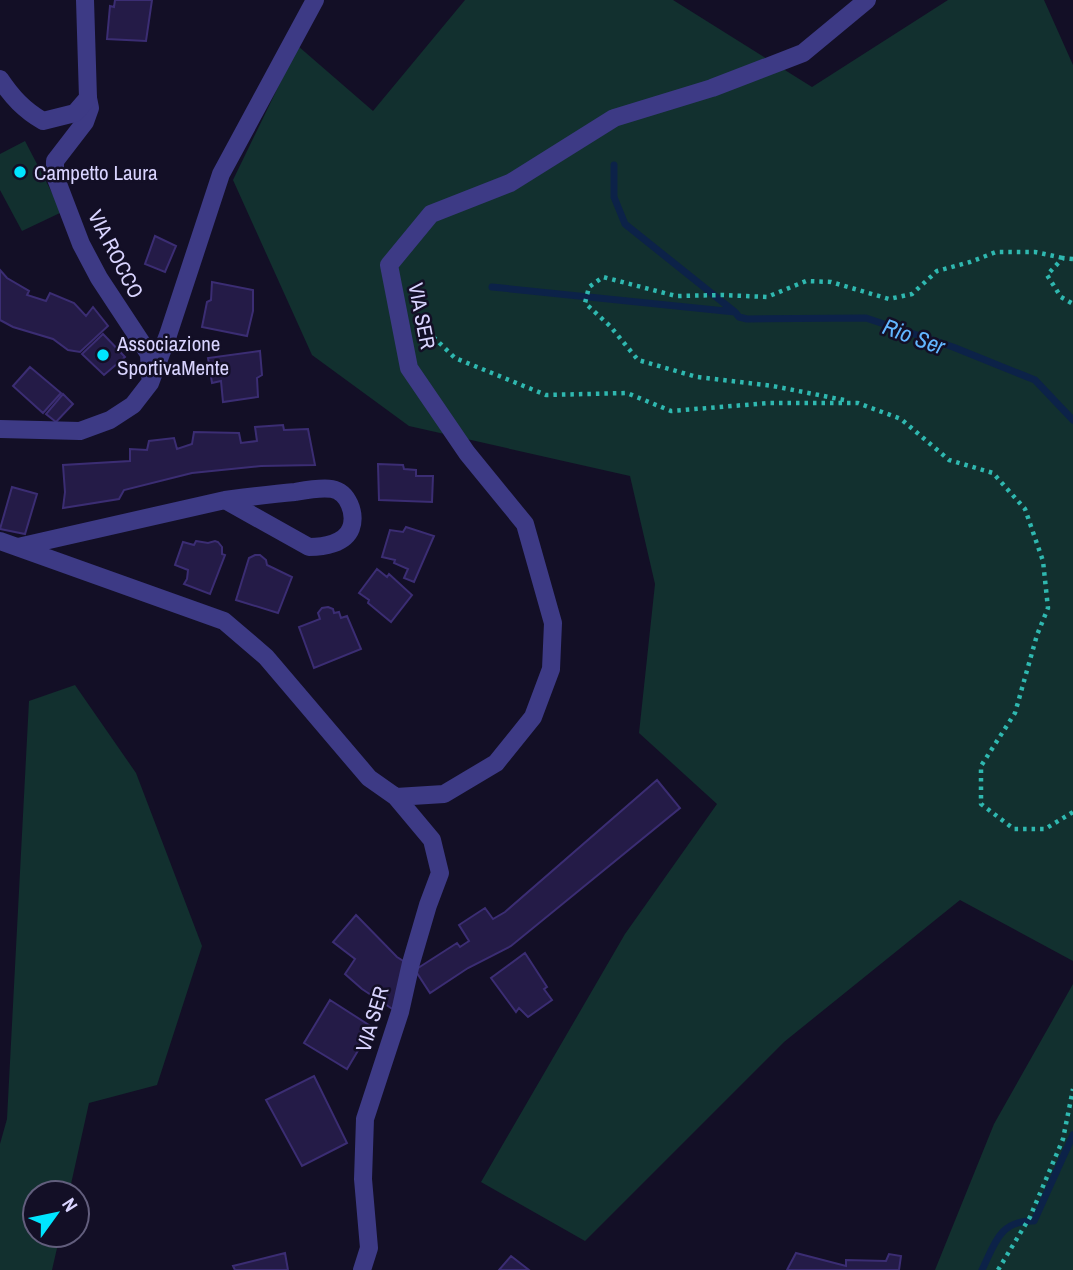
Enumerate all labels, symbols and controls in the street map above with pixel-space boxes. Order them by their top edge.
place label: Campetto Laura [34,158,158,187]
marker: Campetto Laura [12,164,28,180]
street label: VIA ROCCO [81,205,151,303]
street label: VIA SER [401,280,443,352]
water label: Rio Ser [879,310,950,362]
place label: Associazione SportivaMente [116,329,229,382]
marker: Associazione SportivaMente [95,347,111,363]
street label: VIA SER [348,983,396,1055]
north arrow [21,1179,91,1249]
text: N [56,1193,84,1217]

